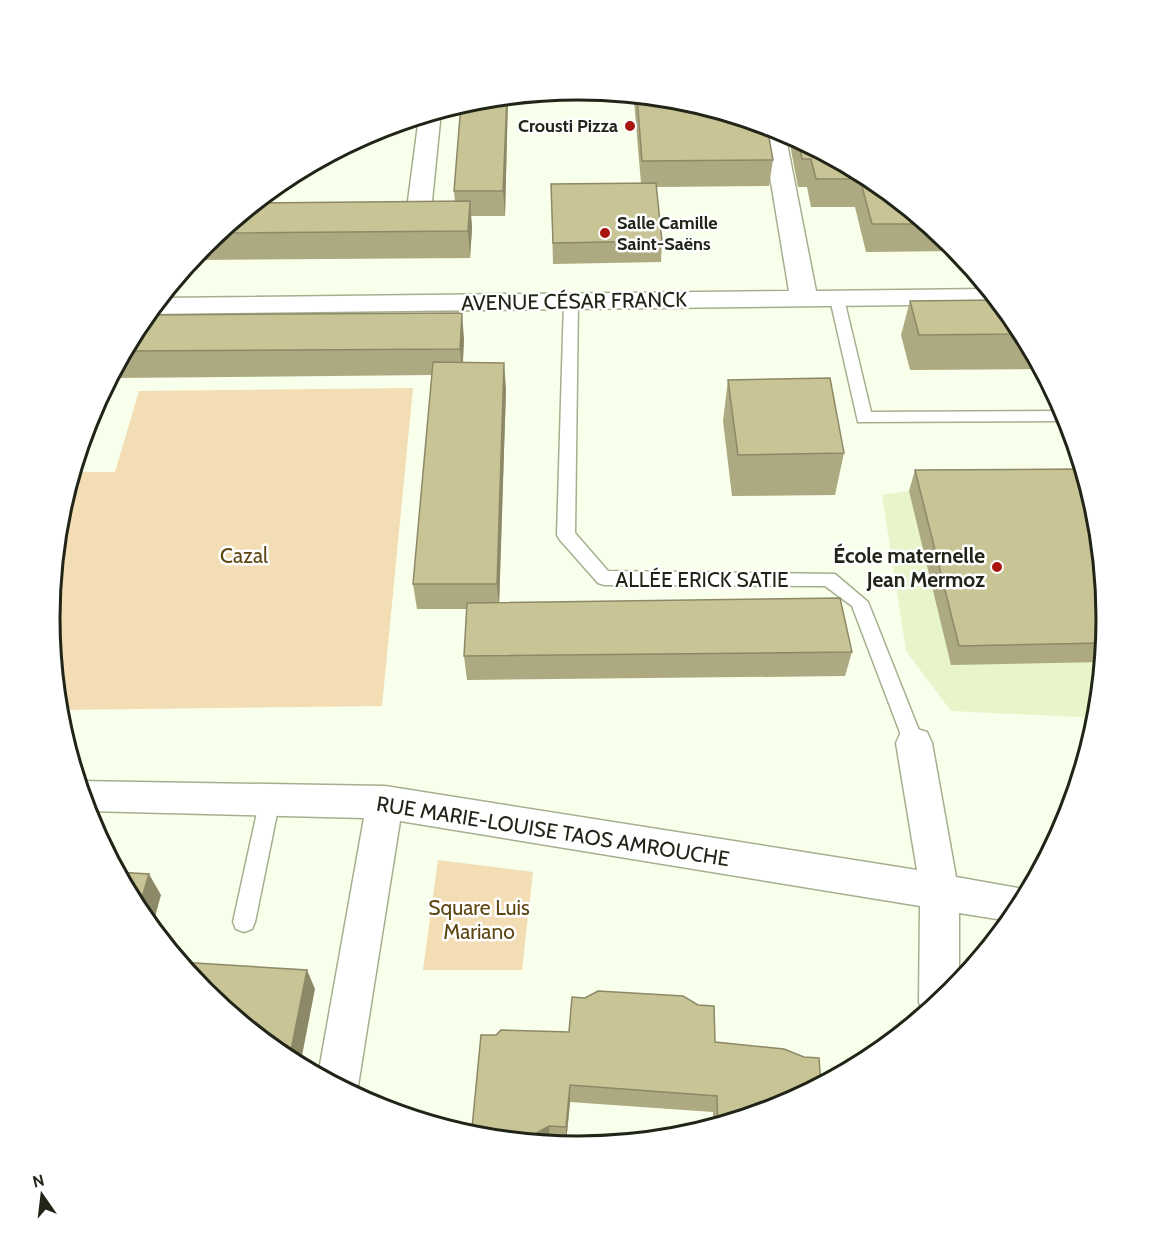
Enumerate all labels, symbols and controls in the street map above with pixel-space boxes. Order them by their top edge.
place label: Crousti Pizza [518,115,618,137]
marker: Crousti Pizza [623,119,637,133]
place label: Salle Camille Saint-Saëns [617,212,718,255]
marker: Salle Camille Saint-Saëns [598,226,612,240]
street label: AVENUE CÉSAR FRANCK [461,287,687,315]
park label: Cazal [220,543,268,568]
place label: École maternelle Jean Mermoz [833,543,985,592]
marker: École maternelle Jean Mermoz [990,560,1004,574]
street label: ALLÉE ERICK SATIE [615,567,789,592]
street label: RUE MARIE-LOUISE TAOS AMROUCHE [375,791,731,871]
park label: Square Luis Mariano [428,895,530,944]
north arrow [12,1165,72,1225]
text: N [31,1170,46,1192]

